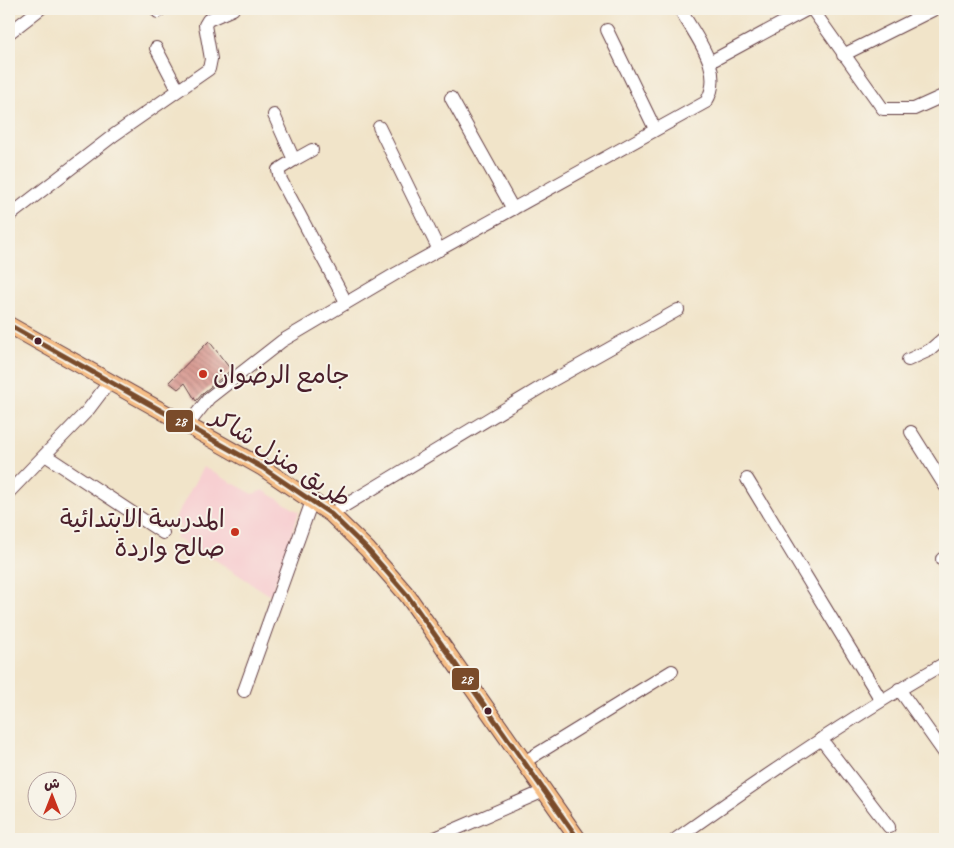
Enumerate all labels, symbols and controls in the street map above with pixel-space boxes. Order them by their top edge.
unlabelled marker [33,336,43,346]
place label: جامع الرضوان [213,359,350,392]
marker: جامع الرضوان [197,368,209,380]
street label: طريق منزل شاكر [204,400,357,515]
line badge: 28 [165,409,194,433]
text: 28 [174,413,188,430]
place label: المدرسة الابتدائية صالح واردة [60,503,225,564]
marker: المدرسة الابتدائية صالح واردة [229,526,241,538]
line badge: 28 [451,667,480,691]
text: 28 [460,671,474,688]
unlabelled marker [483,706,493,716]
north arrow [28,770,78,820]
text: ش [44,775,60,792]

